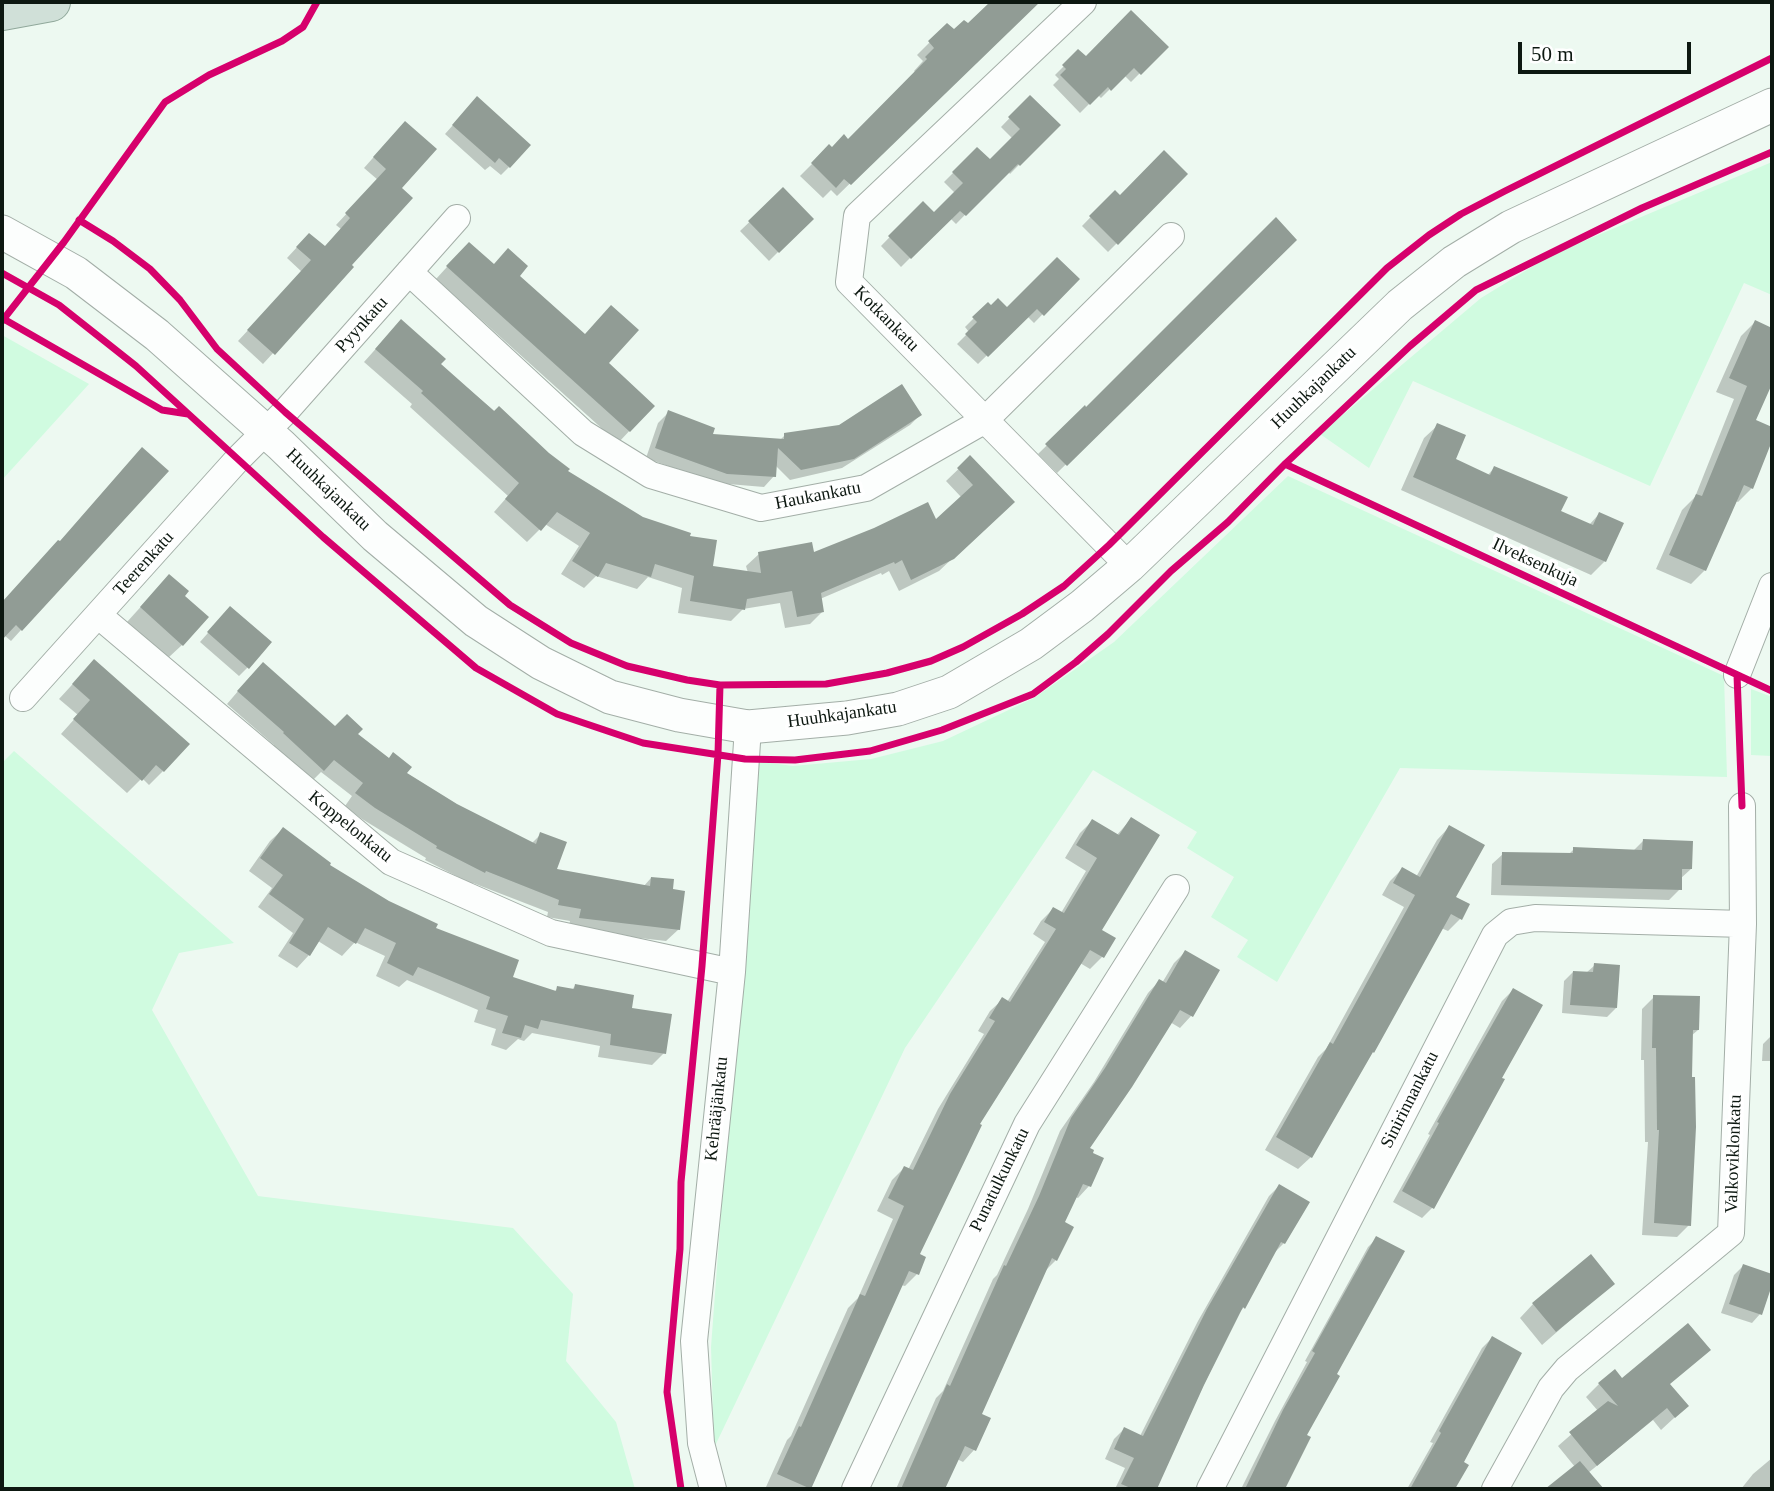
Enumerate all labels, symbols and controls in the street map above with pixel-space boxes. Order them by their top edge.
scale bar [1522,28,1695,72]
text: 50 m [1531,42,1574,66]
street label: Kotkankatu [849,282,923,356]
street label: Pyynkatu [331,293,393,357]
street label: Huuhkajankatu [1267,342,1361,434]
street label: Huuhkajankatu [281,444,375,536]
street label: Haukankatu [773,477,863,515]
street label: Teerenkatu [109,527,179,601]
street label: Ilveksenkuja [1489,534,1581,592]
street label: Huuhkajankatu [786,697,898,733]
street label: Koppelonkatu [304,787,396,867]
street label: Sinirinnankatu [1376,1048,1444,1152]
street label: Kehrääjänkatu [701,1056,733,1162]
street label: Valkoviklonkatu [1721,1094,1747,1214]
street label: Punatulkunkatu [966,1124,1034,1236]

